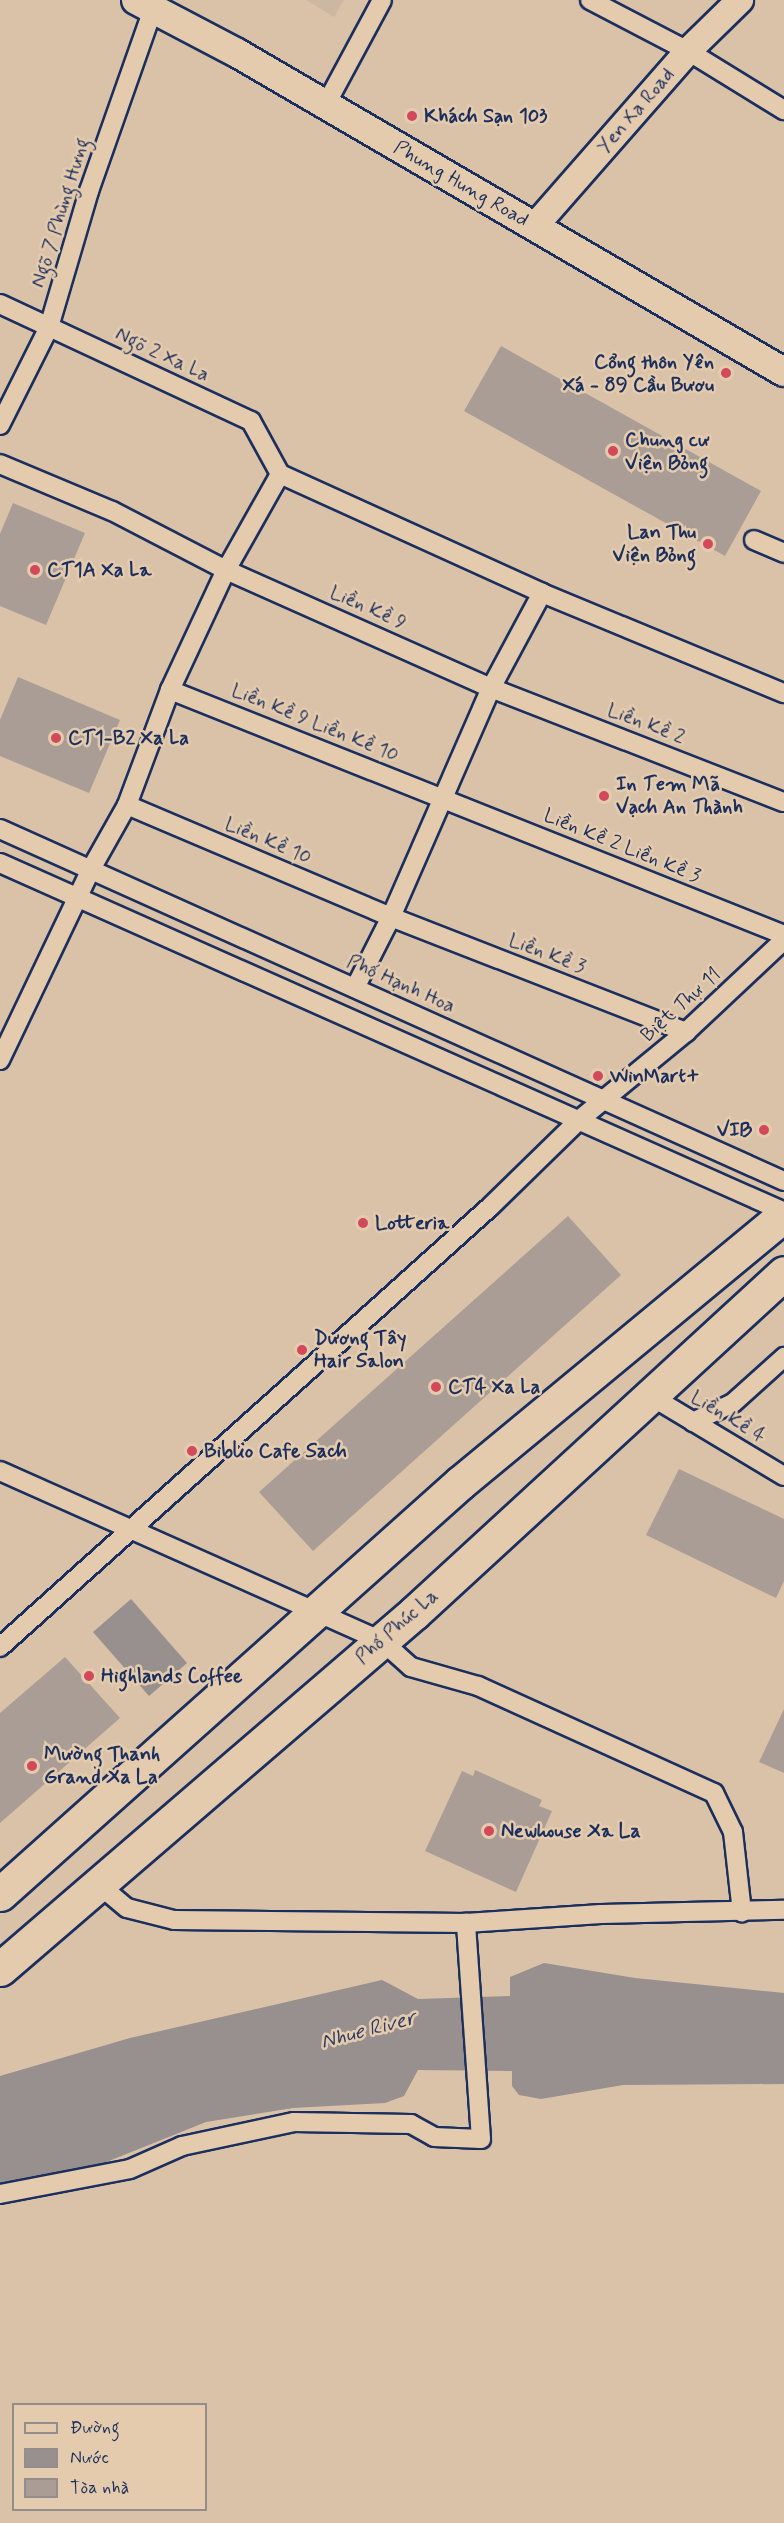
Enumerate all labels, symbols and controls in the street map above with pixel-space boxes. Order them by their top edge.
street label: Yen Xa Road [592,62,680,160]
place label: Khách Sạn 103 [424,104,547,128]
marker: Khách Sạn 103 [405,109,419,123]
street label: Ngõ 7 Phùng Hưng [27,135,95,291]
street label: Phung Hung Road [390,136,532,232]
street label: Ngõ 2 Xa La [110,322,214,388]
place label: Cổng thôn Yên Xá - 89 Cầu Bươu [563,350,714,397]
marker: Cổng thôn Yên Xá - 89 Cầu Bươu [719,366,733,380]
place label: Chung cư Viện Bỏng [625,428,708,475]
marker: Chung cư Viện Bỏng [606,444,620,458]
place label: Lan Thu Viện Bỏng [613,520,696,567]
marker: Lan Thu Viện Bỏng [701,537,715,551]
place label: CT1A Xa La [47,558,152,582]
marker: CT1A Xa La [28,563,42,577]
street label: Liền Kề 9 [326,580,410,636]
street label: Liền Kề 9 Liền Kề 10 [228,678,402,768]
street label: Liền Kề 2 [604,698,688,750]
place label: CT1-B2 Xa La [68,726,191,750]
marker: CT1-B2 Xa La [49,731,63,745]
place label: In Tem Mã Vạch An Thành [616,772,742,819]
marker: In Tem Mã Vạch An Thành [597,789,611,803]
street label: Liền Kề 2 Liền Kề 3 [540,804,704,888]
street label: Liền Kề 10 [221,812,315,870]
street label: Liền Kề 3 [505,928,589,980]
street label: Phố Hạnh Hoa [343,949,459,1019]
street label: Biệt Thự 11 [636,963,726,1047]
place label: WinMart+ [610,1064,699,1088]
marker: WinMart+ [591,1069,605,1083]
place label: VIB [717,1118,752,1142]
marker: VIB [757,1123,771,1137]
place label: Lotteria [375,1211,449,1235]
marker: Lotteria [356,1216,370,1230]
place label: Dương Tây Hair Salon [314,1326,406,1373]
marker: Dương Tây Hair Salon [295,1343,309,1357]
place label: CT4 Xa La [448,1375,543,1399]
marker: CT4 Xa La [429,1380,443,1394]
street label: Liền Kề 4 [686,1385,770,1449]
place label: Biblio Cafe Sach [204,1439,347,1463]
marker: Biblio Cafe Sach [185,1444,199,1458]
street label: Phố Phúc La [350,1584,444,1670]
place label: Highlands Coffee [101,1664,245,1688]
marker: Highlands Coffee [82,1669,96,1683]
place label: Mường Thanh Grand Xa La [44,1742,164,1789]
marker: Mường Thanh Grand Xa La [25,1759,39,1773]
place label: Newhouse Xa La [501,1819,638,1843]
marker: Newhouse Xa La [482,1824,496,1838]
water label: Nhue River [318,2005,418,2055]
legend [12,2403,207,2511]
text: Đường [70,2416,120,2440]
text: Nước [70,2446,109,2470]
text: Tòa nhà [70,2476,129,2500]

